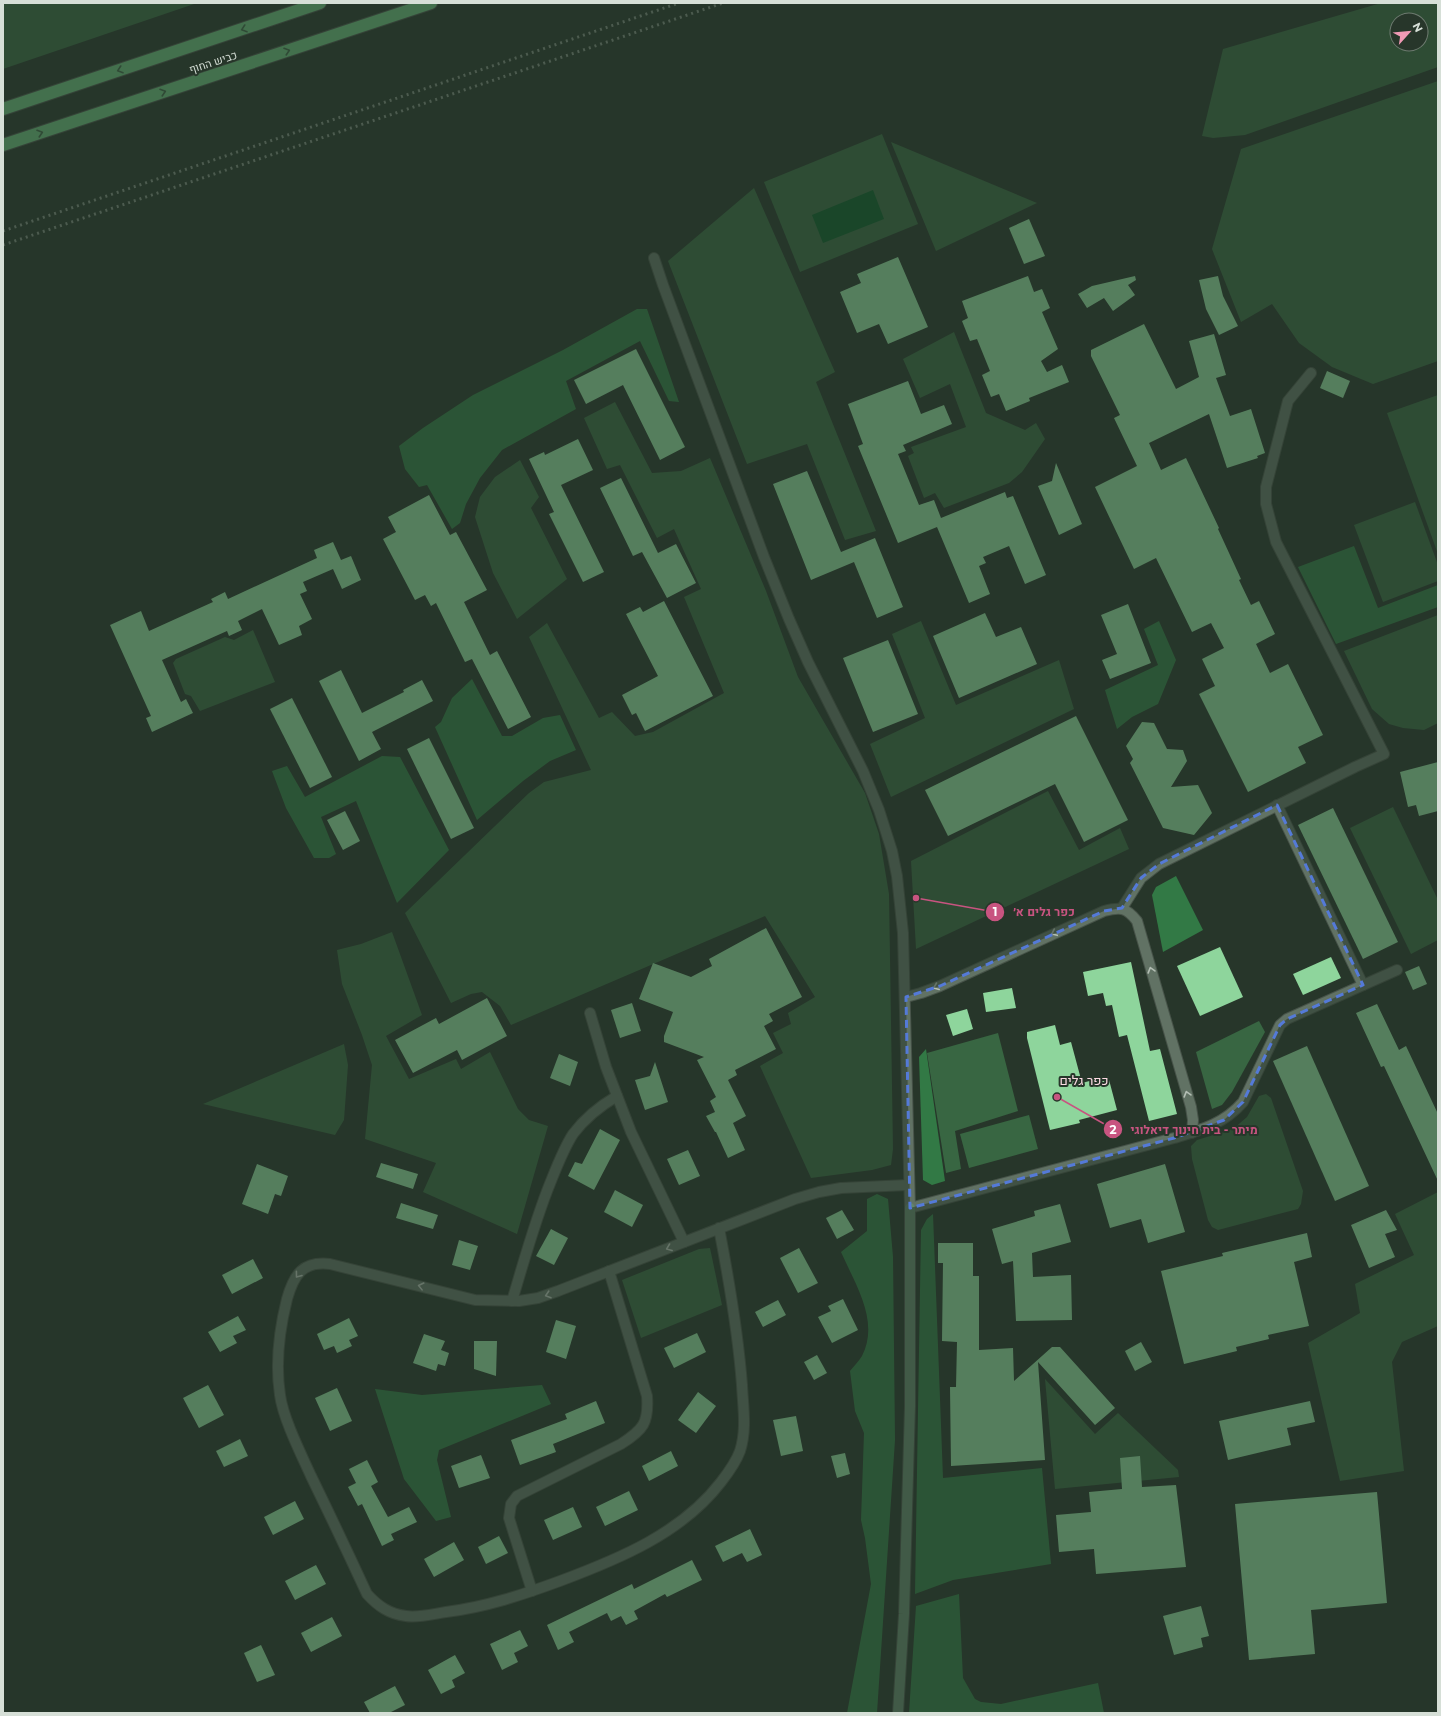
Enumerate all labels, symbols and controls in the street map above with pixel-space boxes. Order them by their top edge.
north arrow [1389,12,1429,52]
text: N [1410,20,1426,35]
one-way arrow [240,24,247,33]
one-way arrow [283,47,290,56]
street label: כביש החוף [187,48,239,76]
one-way arrow [117,65,124,74]
one-way arrow [160,88,167,97]
one-way arrow [36,129,43,138]
callout: כפר גלים א׳ [985,900,1083,924]
text: 1 [993,904,997,919]
text: כפר גלים א׳ [1013,904,1075,919]
one-way arrow [1051,929,1058,937]
one-way arrow [1147,966,1156,973]
one-way arrow [932,983,939,991]
district label: כפר גלים [1060,1072,1108,1088]
one-way arrow [1183,1091,1192,1098]
callout: מיתר - בית חינוך דיאלוגי [1103,1117,1266,1141]
text: 2 [1109,1122,1117,1137]
text: מיתר - בית חינוך דיאלוגי [1130,1122,1258,1137]
one-way arrow [666,1243,673,1251]
one-way arrow [296,1271,303,1278]
one-way arrow [417,1283,424,1291]
one-way arrow [545,1290,552,1298]

